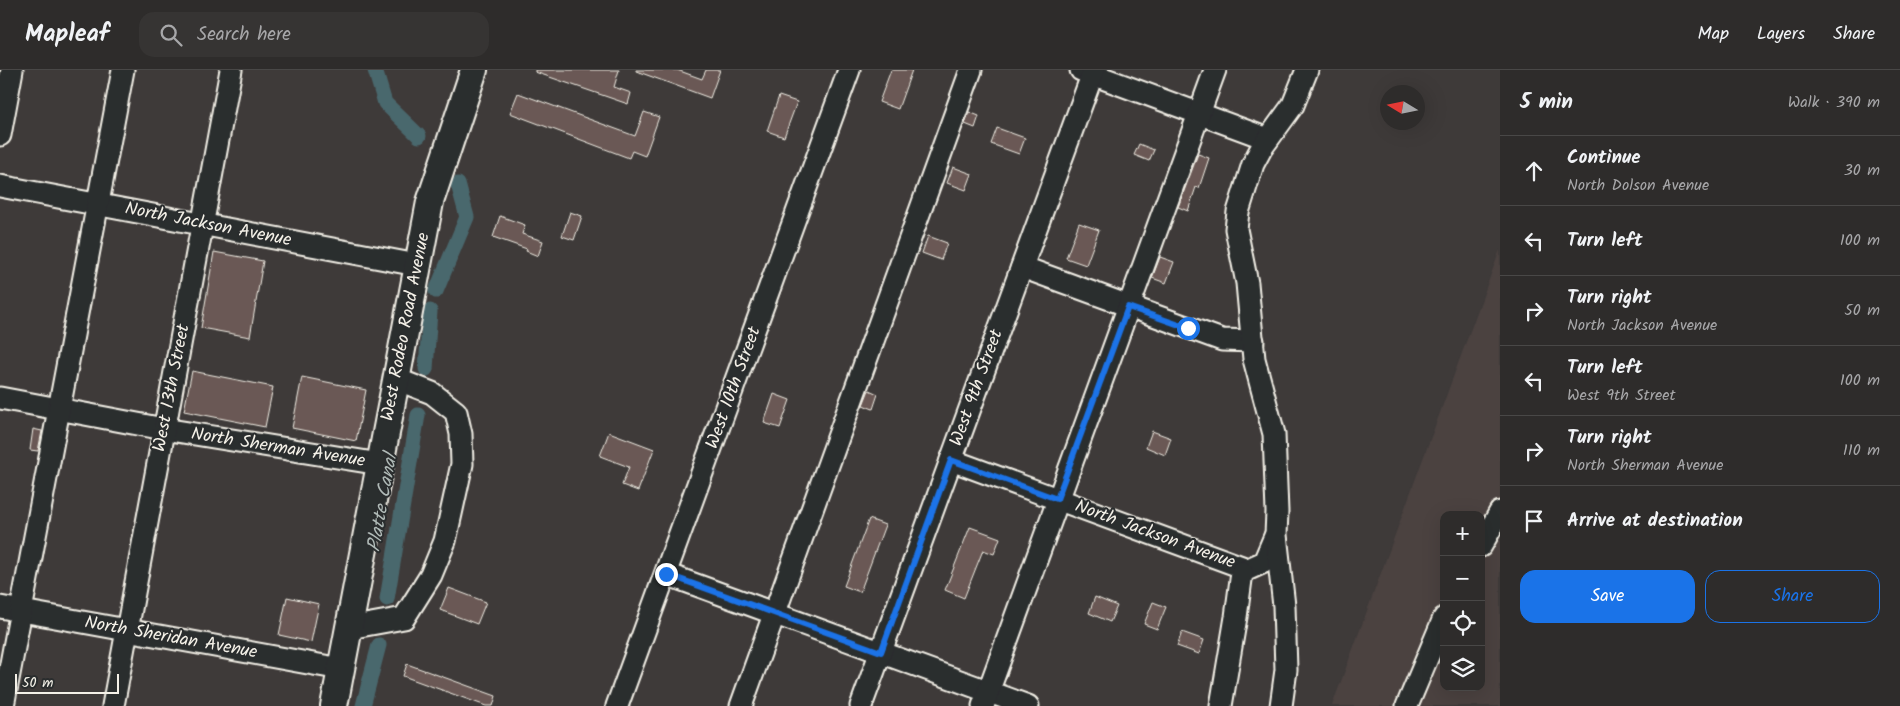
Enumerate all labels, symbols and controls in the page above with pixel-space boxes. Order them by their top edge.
search box [139,12,489,57]
text: Mapleaf [25,15,109,54]
text: Search here [197,20,291,50]
text: Map [1698,20,1729,49]
text: Layers [1757,20,1805,49]
text: Share [1833,20,1875,49]
icon: search [157,21,185,49]
north arrow [1380,85,1425,130]
text: 5 min [1520,86,1573,119]
text: Walk · 390 m [1788,90,1880,115]
text: Continue [1567,143,1640,173]
icon: ahead [1520,157,1548,185]
text: 30 m [1844,158,1880,183]
text: North Dolson Avenue [1567,173,1709,198]
street label: North Jackson Avenue [122,195,294,255]
text: Turn left [1567,226,1642,256]
icon: left [1520,227,1548,255]
text: 100 m [1840,228,1880,253]
street label: West Rodeo Road Avenue [374,230,438,424]
text: Turn right [1567,283,1652,313]
icon: right [1520,297,1548,325]
text: 50 m [1844,298,1880,323]
text: North Jackson Avenue [1567,313,1717,338]
route start [1177,317,1200,340]
street label: West 13th Street [145,321,199,454]
street label: West 10th Street [698,322,770,453]
street label: West 9th Street [942,325,1012,450]
text: Turn left [1567,353,1642,383]
icon: left [1520,367,1548,395]
text: 100 m [1840,368,1880,393]
text: West 9th Street [1567,383,1676,408]
street label: North Sherman Avenue [189,420,367,476]
text: Turn right [1567,423,1652,453]
icon: right [1520,437,1548,465]
text: 110 m [1843,438,1880,463]
water label: Platte Canal [360,448,407,554]
text: North Sherman Avenue [1567,453,1723,478]
street label: North Jackson Avenue [1071,492,1239,578]
text: Arrive at destination [1567,506,1743,536]
icon: arrive [1520,507,1548,535]
map controls [1440,511,1485,691]
button: + [1440,511,1485,556]
button: − [1440,556,1485,601]
route end [655,563,678,586]
button: Save [1520,570,1695,623]
button: Share [1705,570,1880,623]
button: locate [1440,601,1485,646]
street label: North Sheridan Avenue [82,609,260,667]
button: layers [1440,646,1485,691]
scale bar [15,671,119,694]
text: 50 m [22,672,53,694]

